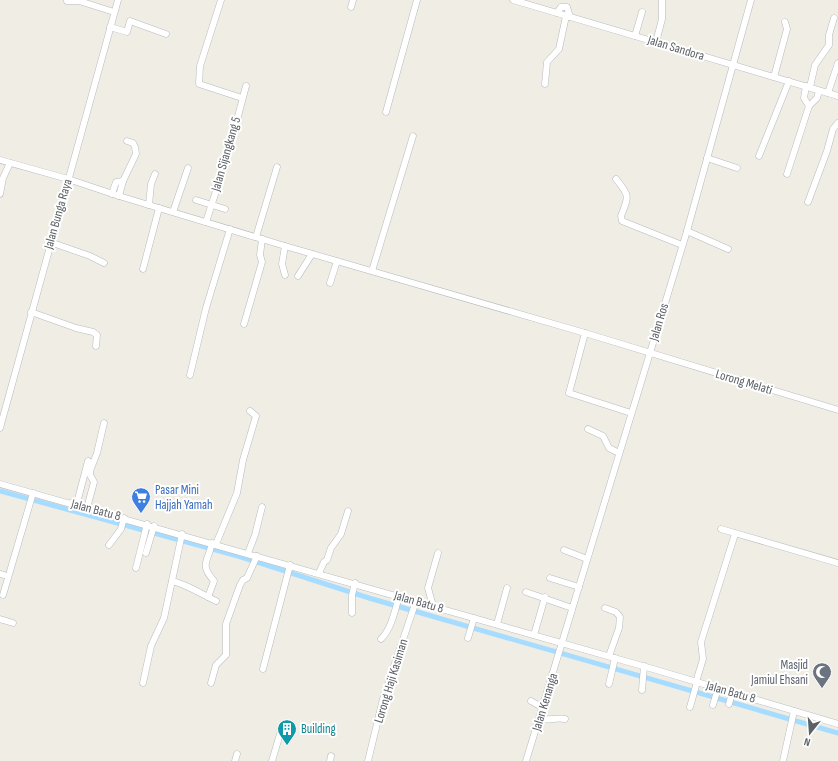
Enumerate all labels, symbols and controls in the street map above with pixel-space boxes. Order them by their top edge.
street label: Jalan Sandora [645,32,706,64]
street label: Jalan Sijangkang 5 [207,115,244,194]
street label: Jalan Bunga Raya [40,177,76,252]
street label: Jalan Ros [645,301,672,344]
street label: Lorong Melati [714,366,774,398]
place label: Pasar Mini Hajjah Yamah [155,482,213,513]
supermarket icon: Pasar Mini Hajjah Yamah [130,486,152,514]
street label: Jalan Batu 8 [68,495,123,524]
street label: Jalan Batu 8 [391,587,446,617]
street label: Lorong Haji Kasiman [371,637,411,725]
place label: Masjid Jamiul Ehsani [750,657,808,688]
mosque icon: Masjid Jamiul Ehsani [811,661,833,689]
street label: Jalan Kenanga [528,671,561,734]
street label: Jalan Batu 8 [703,677,758,707]
north arrow [790,713,830,753]
building icon: Building [276,718,298,746]
place label: Building [301,721,336,737]
text: N [802,735,812,749]

